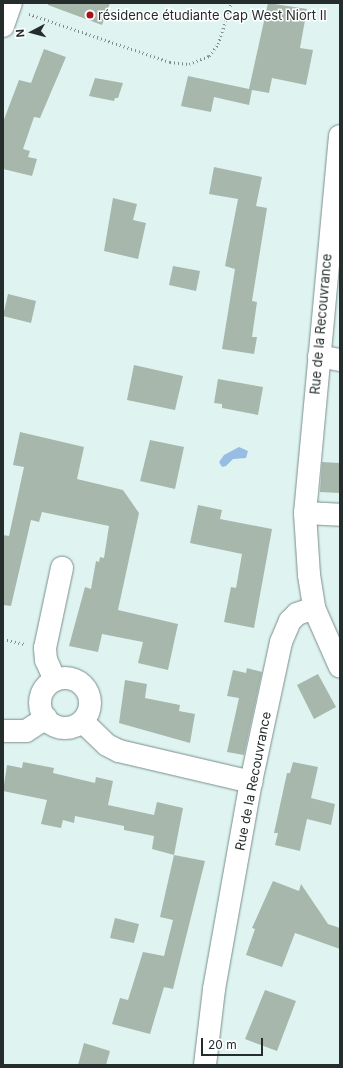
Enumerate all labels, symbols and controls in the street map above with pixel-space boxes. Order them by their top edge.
place label: résidence étudiante Cap West Niort II [98,7,327,23]
marker: résidence étudiante Cap West Niort II [85,10,95,20]
north arrow [12,12,52,52]
text: N [13,28,27,38]
street label: Rue de la Recouvrance [307,253,335,395]
street label: Rue de la Recouvrance [232,710,274,852]
scale bar [203,1030,265,1056]
text: 20 m [208,1037,237,1052]

